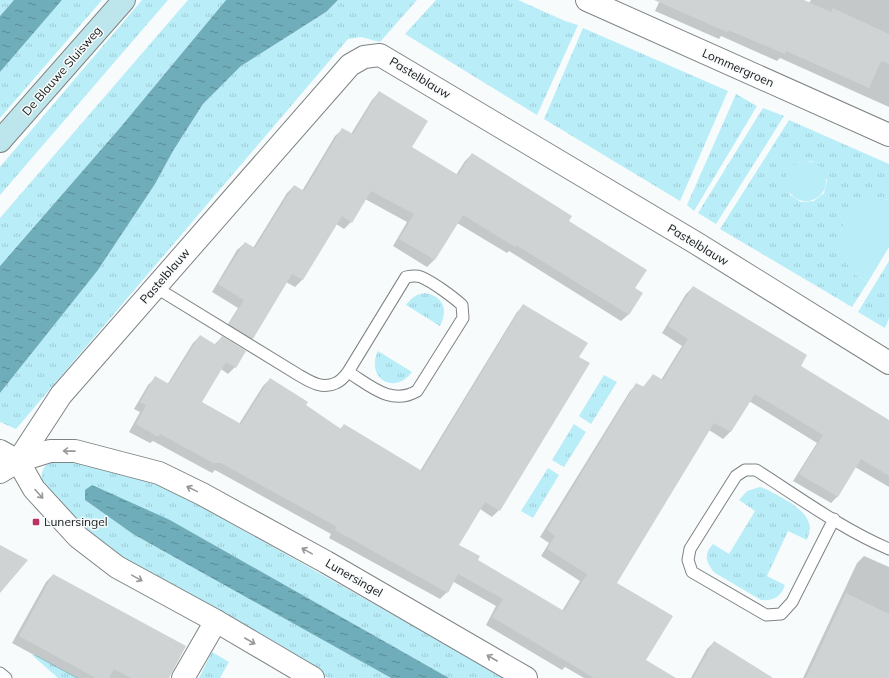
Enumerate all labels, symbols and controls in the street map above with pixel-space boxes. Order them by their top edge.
street label: De Blauwe Sluisweg [19,23,105,119]
street label: Lommergroen [700,45,776,90]
street label: Pastelblauw [387,53,454,102]
street label: Pastelblauw [665,220,732,269]
street label: Pastelblauw [136,244,193,307]
one-way arrow [63,447,76,455]
one-way arrow [187,485,199,493]
one-way arrow [34,489,43,499]
place label: Lunersingel [44,514,108,529]
marker: Lunersingel [31,517,41,527]
one-way arrow [301,547,313,555]
street label: Lunersingel [323,555,386,600]
one-way arrow [131,574,143,582]
one-way arrow [244,638,256,646]
one-way arrow [486,654,498,662]

